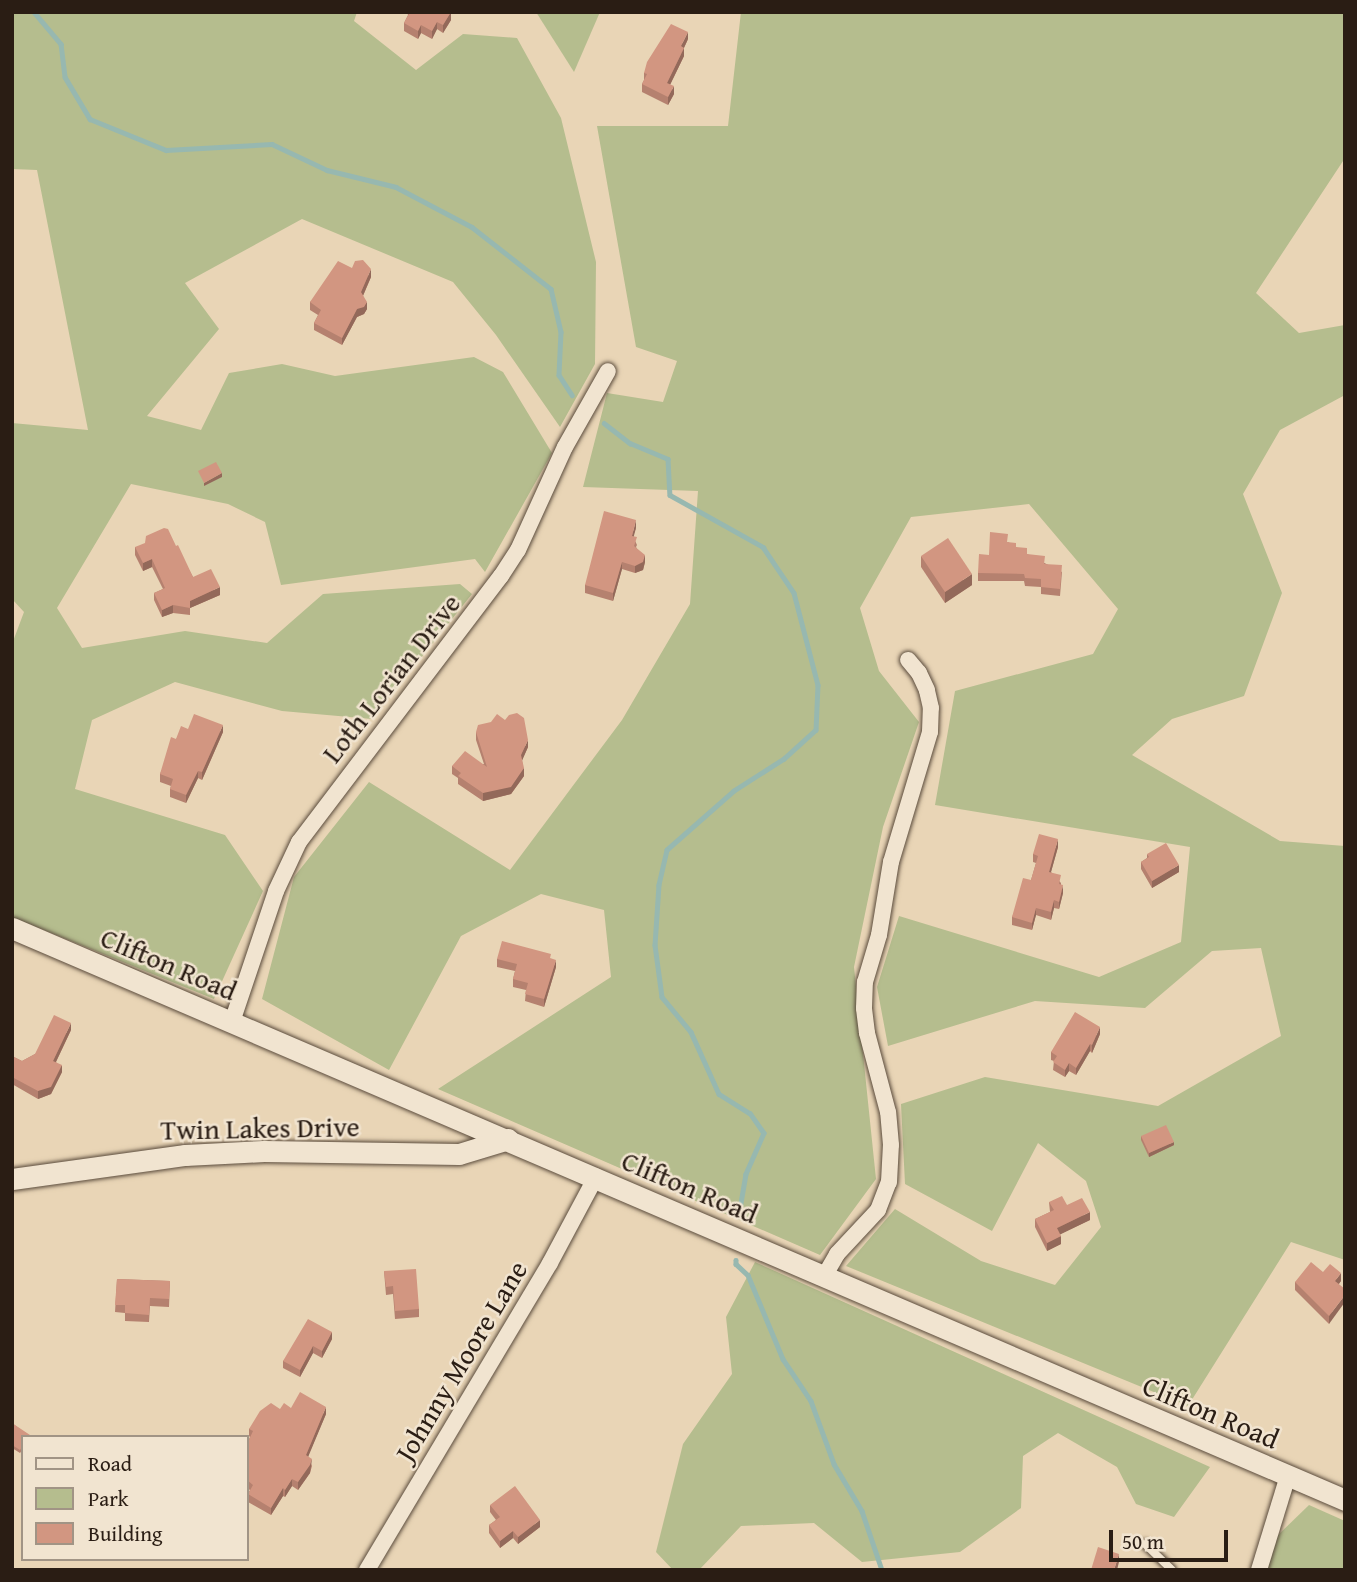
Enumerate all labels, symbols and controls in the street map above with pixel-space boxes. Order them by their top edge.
street label: Loth Lorian Drive [315,587,467,769]
street label: Clifton Road [96,920,242,1008]
street label: Twin Lakes Drive [160,1109,360,1147]
street label: Clifton Road [617,1143,763,1231]
street label: Johnny Moore Lane [388,1255,534,1467]
street label: Clifton Road [1138,1368,1284,1456]
legend [21,1435,248,1561]
text: Road [88,1448,132,1479]
text: Park [88,1483,129,1514]
scale bar [1112,1516,1231,1560]
text: Building [88,1518,162,1549]
text: 50 m [1122,1526,1164,1557]

